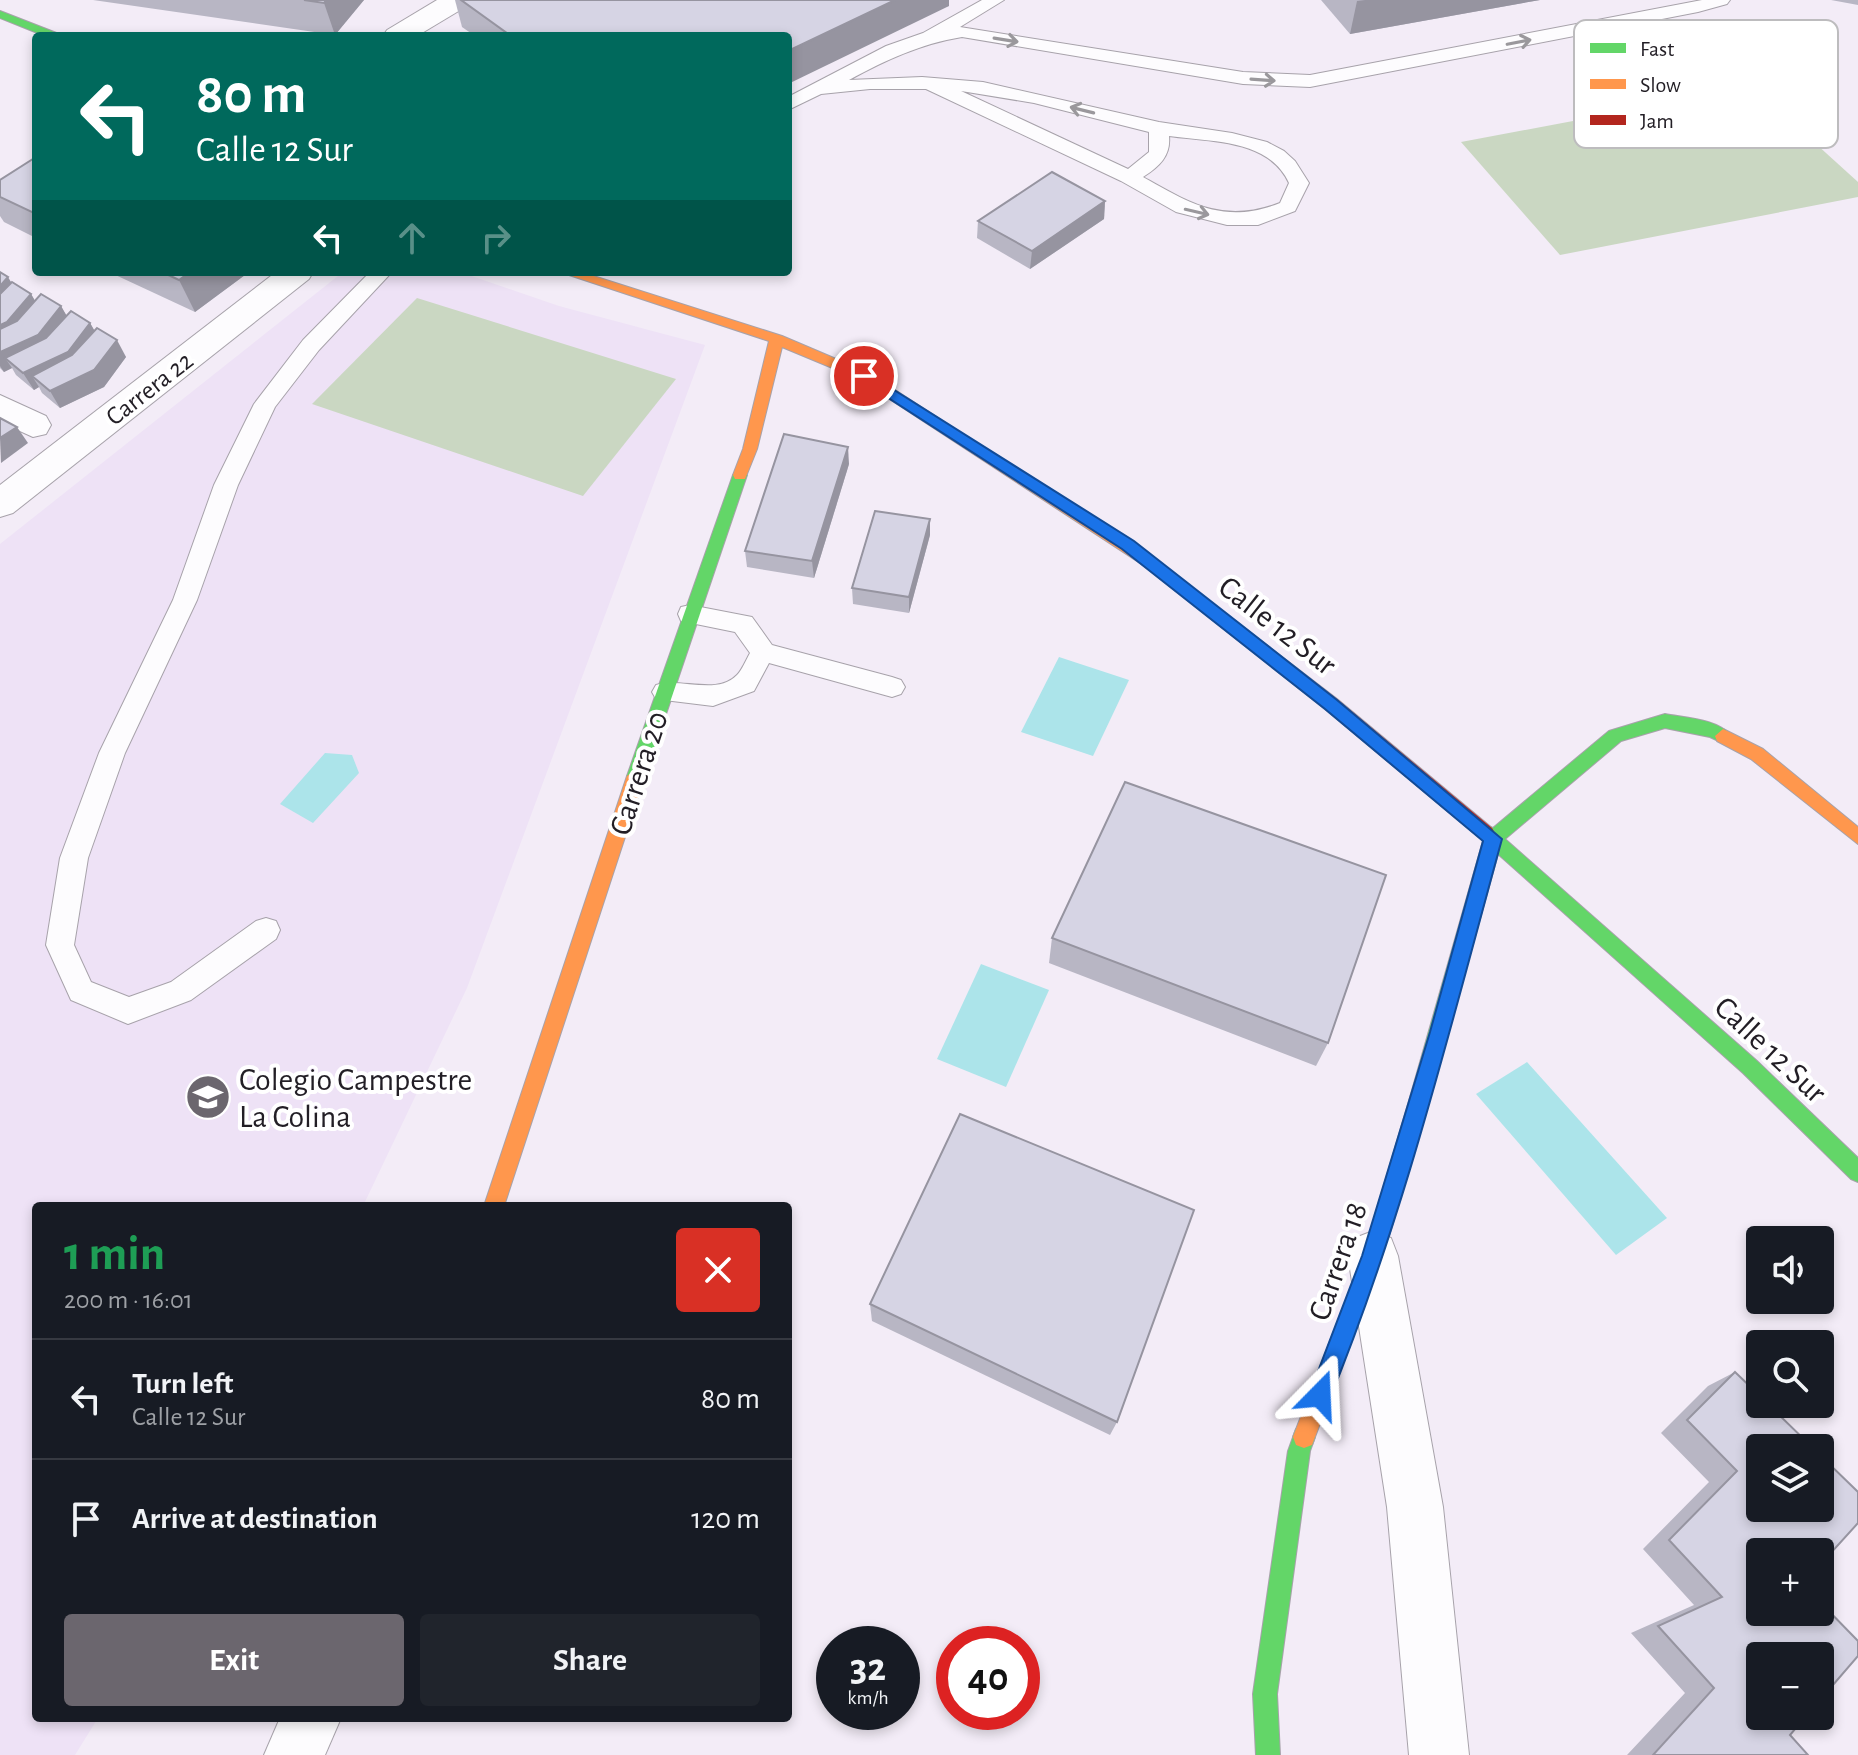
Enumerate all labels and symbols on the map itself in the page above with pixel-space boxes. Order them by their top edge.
legend [1574,20,1838,148]
one-way arrow [993,33,1018,48]
one-way arrow [1506,34,1532,49]
text: Fast [1640,38,1674,60]
one-way arrow [1249,73,1276,88]
text: Slow [1640,74,1681,96]
one-way arrow [1070,101,1095,116]
text: Jam [1640,110,1674,132]
one-way arrow [1184,205,1210,220]
pin [830,342,898,410]
street label: Carrera 22 [101,347,198,430]
street label: Calle 12 Sur [1213,570,1343,682]
street label: Carrera 20 [604,707,674,839]
street label: Calle 12 Sur [1708,990,1833,1109]
place label: Colegio Campestre La Colina [239,1064,472,1133]
school or university icon: Colegio Campestre La Colina [184,1073,232,1121]
street label: Carrera 18 [1303,1198,1373,1325]
position arrow [1278,1353,1362,1437]
speed limit sign: 40 [936,1626,1040,1730]

